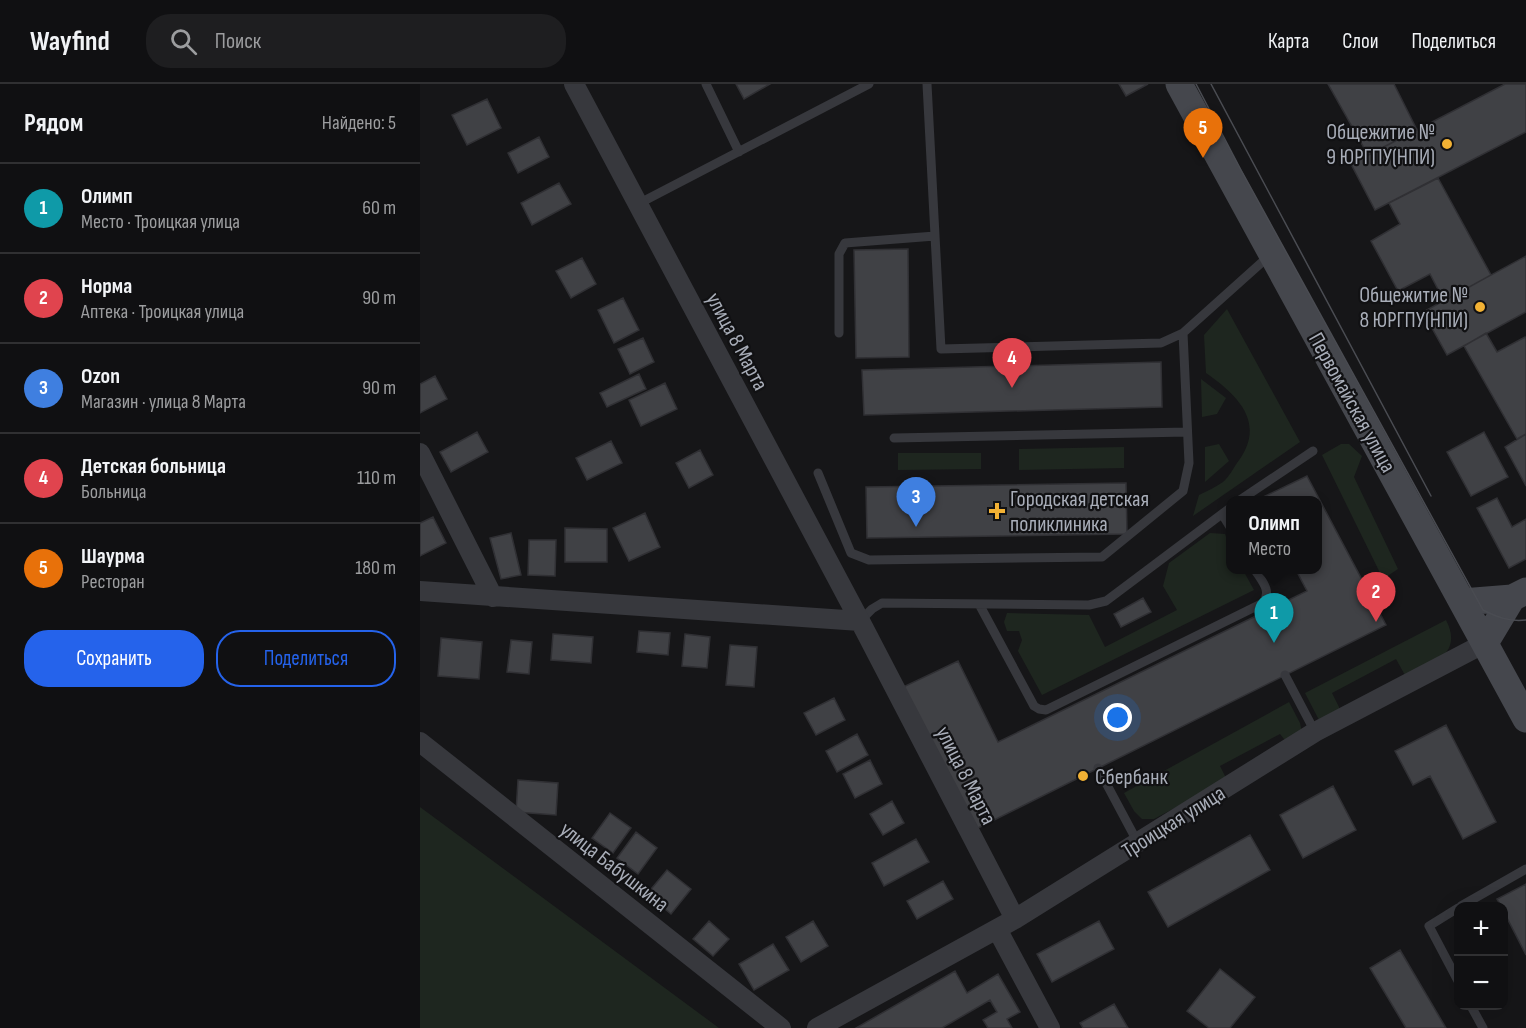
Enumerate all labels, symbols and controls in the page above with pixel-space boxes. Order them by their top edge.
search box [146,14,566,68]
text: Wayfind [30,25,110,58]
icon: search [167,25,200,58]
text: Поиск [215,28,261,55]
text: Карта [1268,29,1309,54]
text: Слои [1342,29,1378,54]
text: Поделиться [1411,29,1496,54]
text: Рядом [24,108,83,139]
pin: 5 [1184,109,1222,158]
text: Найдено: 5 [322,111,396,135]
place label: Общежитие № 9 ЮРГПУ(НПИ) [1326,119,1435,171]
marker: Общежитие № 9 ЮРГПУ(НПИ) [1440,137,1454,151]
text: Олимп [81,183,133,210]
text: 1 [40,196,47,220]
text: 60 m [362,196,396,220]
text: Место · Троицкая улица [81,210,240,234]
text: Норма [81,273,132,300]
place label: Общежитие № 8 ЮРГПУ(НПИ) [1359,282,1468,334]
text: 2 [39,286,48,310]
text: 90 m [362,286,396,310]
street label: улица 8 Марта [700,288,774,395]
text: Аптека · Троицкая улица [81,300,244,324]
marker: Общежитие № 8 ЮРГПУ(НПИ) [1473,300,1487,314]
street label: Первомайская улица [1302,328,1401,478]
pin: 4 [992,338,1032,388]
text: Ozon [81,363,120,390]
text: 3 [39,376,48,400]
text: 90 m [362,376,396,400]
text: Магазин · улица 8 Марта [81,390,246,414]
text: Детская больница [81,453,226,480]
text: 4 [39,466,48,490]
text: 110 m [357,466,396,490]
pin: 3 [896,478,936,527]
text: Больница [81,480,146,504]
place label: Городская детская поликлиника [1010,486,1149,538]
popup [1226,496,1322,574]
marker: Городская детская поликлиника [988,502,1006,520]
text: Олимп [1248,510,1300,537]
text: Место [1248,537,1291,561]
text: Шаурма [81,543,145,570]
text: 5 [39,556,48,580]
text: 180 m [355,556,396,580]
text: Ресторан [81,570,145,594]
pin: 2 [1356,572,1396,622]
pin: 1 [1254,594,1294,643]
button: Сохранить [24,630,204,687]
button: Поделиться [216,630,396,687]
your location [1103,703,1132,732]
street label: улица 8 Марта [929,722,1002,829]
place label: Сбербанк [1095,764,1168,791]
marker: Сбербанк [1076,769,1090,783]
street label: Троицкая улица [1117,780,1230,865]
street label: улица Бабушкина [554,816,674,918]
map controls [1454,902,1508,1010]
button: + [1454,902,1508,956]
button: − [1454,956,1508,1010]

